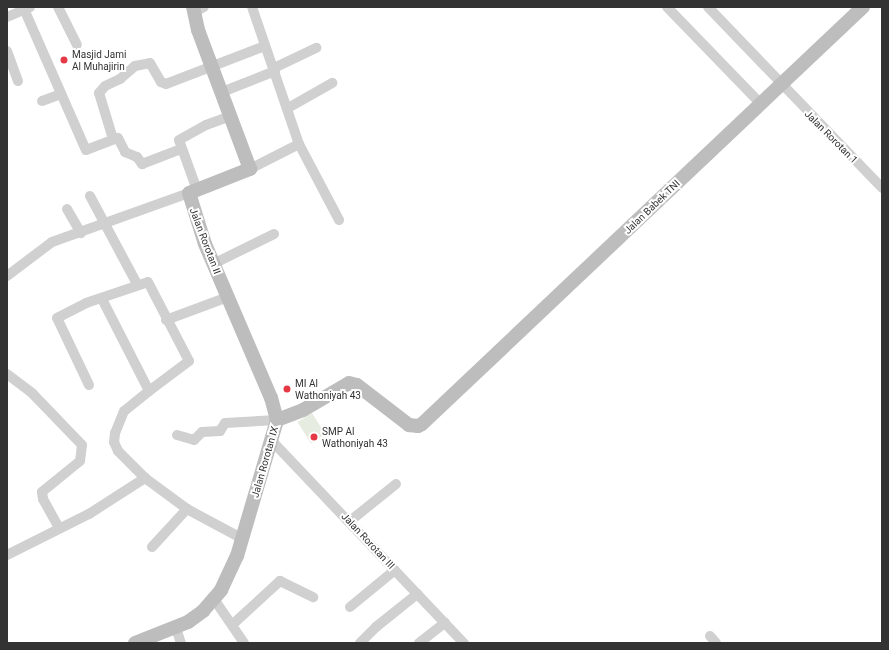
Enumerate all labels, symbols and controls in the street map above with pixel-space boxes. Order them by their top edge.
place label: Masjid Jami Al Muhajirin [72,48,126,72]
marker: Masjid Jami Al Muhajirin [59,55,69,65]
street label: Jalan Rorotan 1 [802,108,860,166]
street label: Jalan Babek TNI [622,177,682,237]
street label: Jalan Rorotan II [187,206,223,276]
place label: MI Al Wathoniyah 43 [295,377,361,400]
marker: MI Al Wathoniyah 43 [282,384,292,394]
street label: Jalan Rorotan IX [249,425,281,499]
place label: SMP Al Wathoniyah 43 [322,425,388,448]
marker: SMP Al Wathoniyah 43 [309,432,319,442]
street label: Jalan Rorotan III [339,510,397,572]

